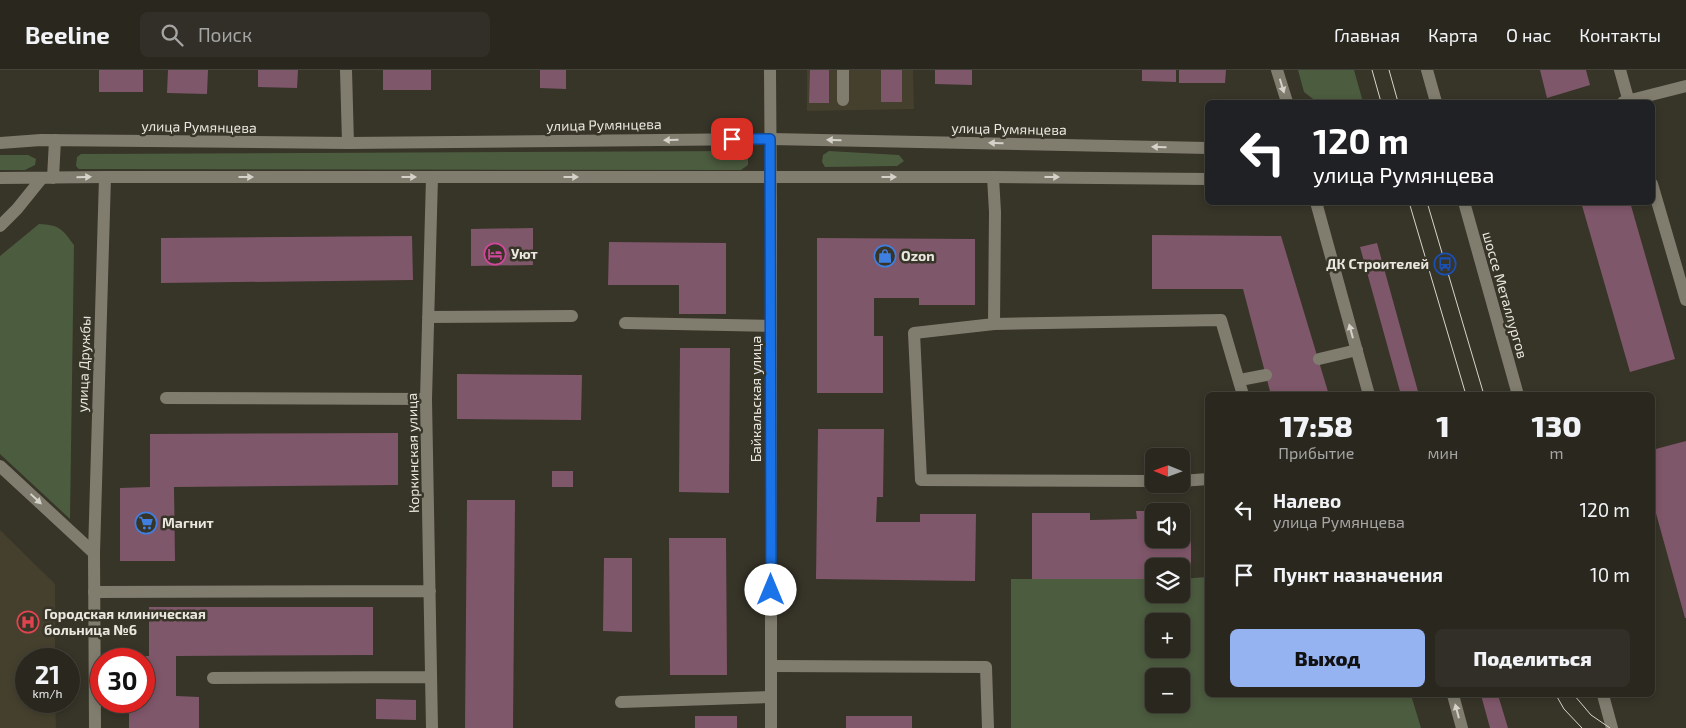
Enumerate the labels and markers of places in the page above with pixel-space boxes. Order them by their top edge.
pin [711,118,753,160]
hotel icon: Уют [483,242,507,266]
shop icon: Ozon [873,244,897,268]
place label: Уют [511,245,538,262]
place label: Ozon [901,247,935,264]
bus stop icon: ДК Строителей [1433,252,1457,276]
place label: ДК Строителей [1326,255,1429,272]
supermarket icon: Магнит [134,511,158,535]
place label: Магнит [162,514,214,531]
place label: Городская клиническая больница №6 [44,605,206,638]
hospital icon: Городская клиническая больница №6 [16,610,40,634]

